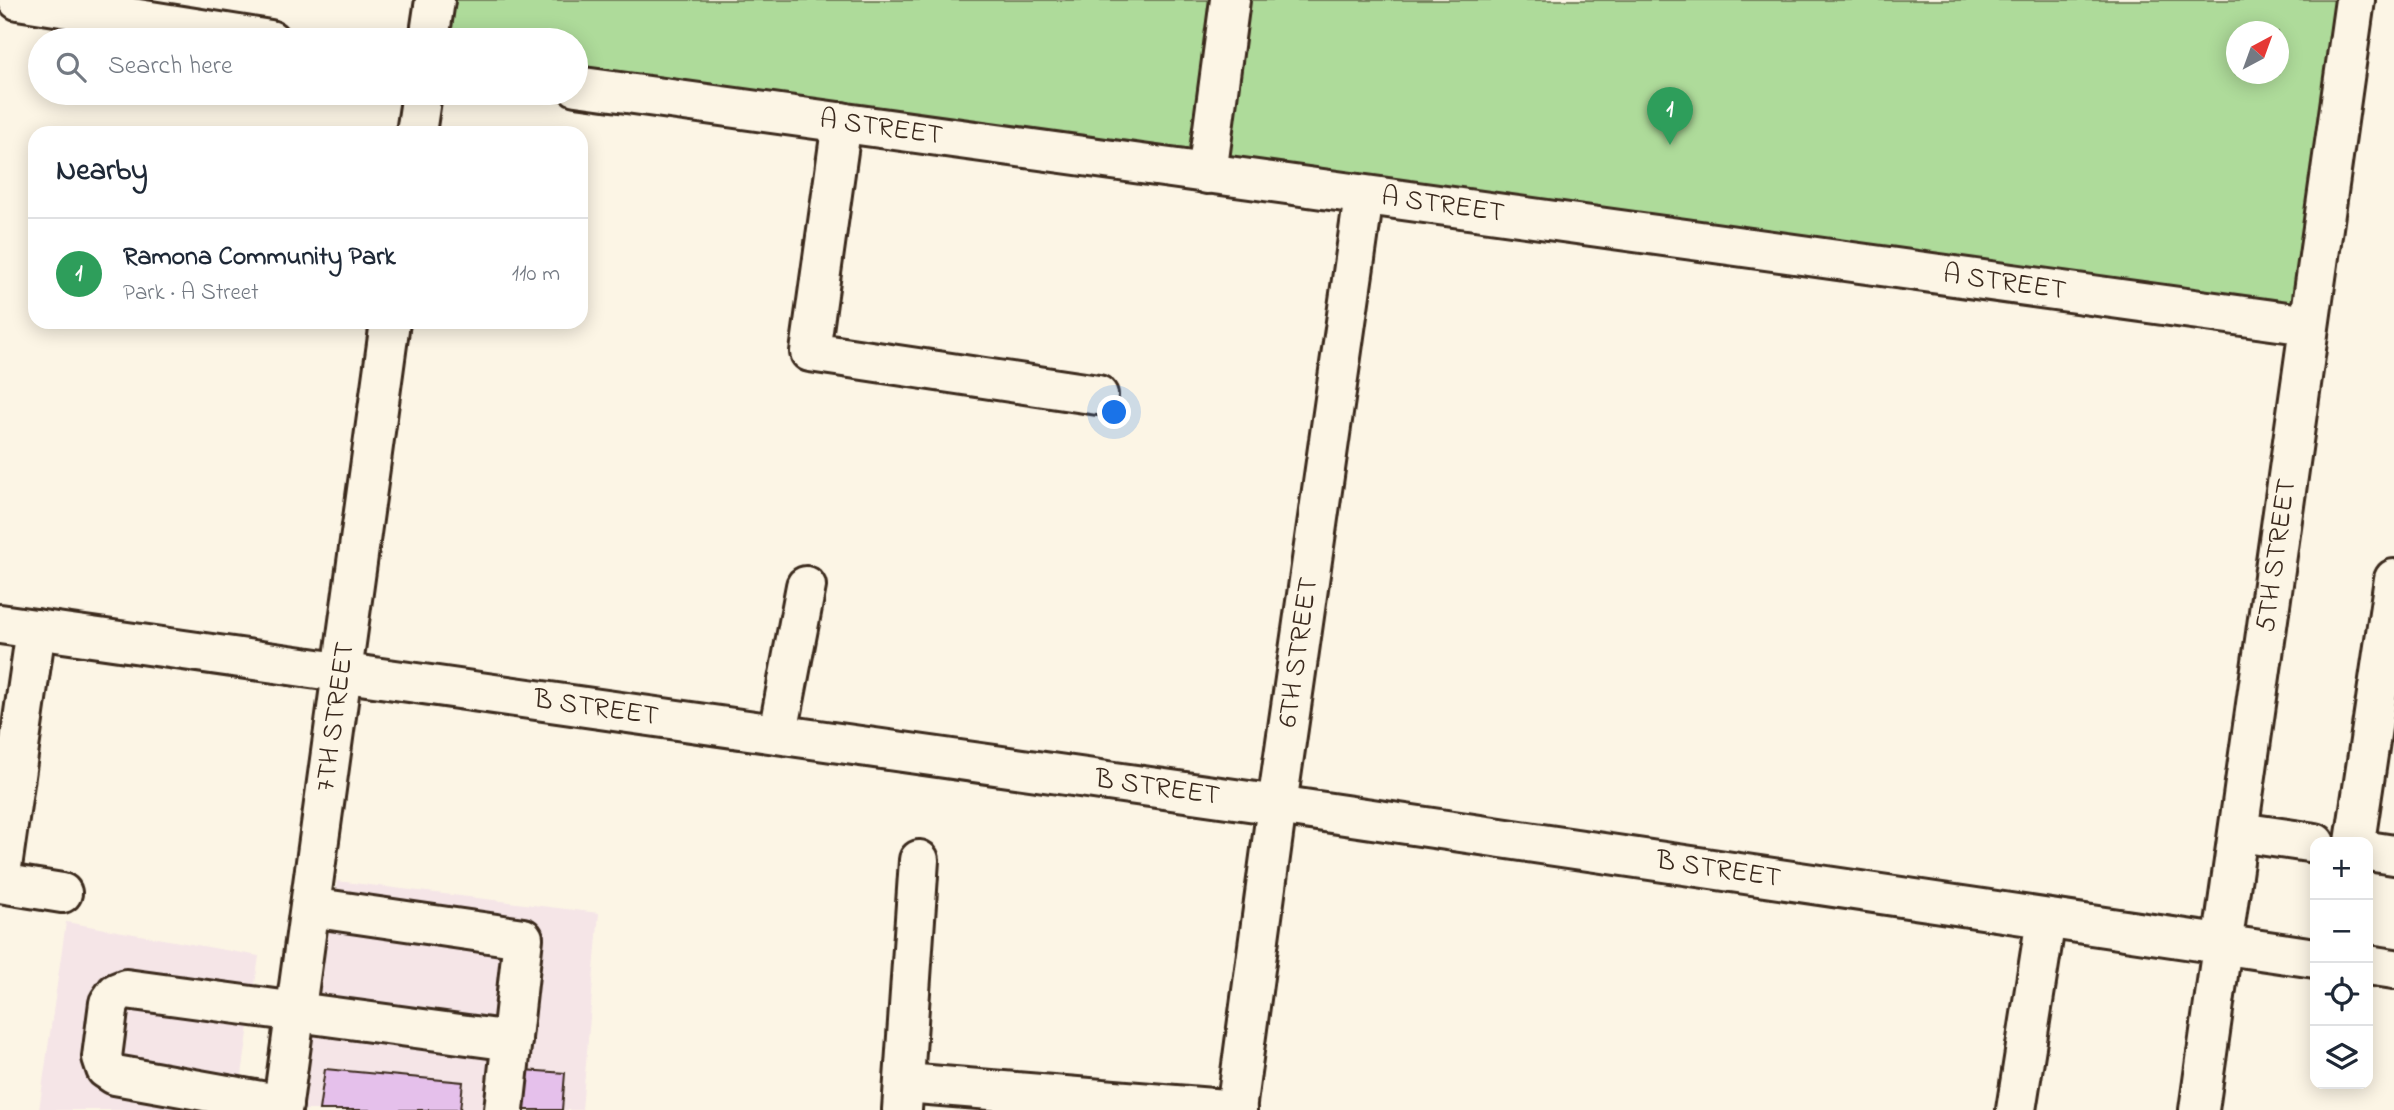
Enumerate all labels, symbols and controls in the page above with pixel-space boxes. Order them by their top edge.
north arrow [2226,21,2289,84]
search box [28,28,588,105]
icon: search [52,48,90,86]
text: Search here [108,48,233,86]
pin: 1 [1647,87,1693,145]
street label: A STREET [817,99,945,157]
text: Nearby [56,150,148,194]
street label: A STREET [1379,177,1507,234]
text: Ramona Community Park [123,239,396,277]
street label: A STREET [1940,254,2069,312]
text: 1 [75,258,83,291]
text: 110 m [512,258,560,291]
text: Park · A Street [123,277,259,310]
your location [1097,395,1131,429]
street label: 5TH STREET [2246,476,2308,635]
street label: 6TH STREET [1268,575,1330,730]
street label: 7TH STREET [305,639,366,794]
street label: B STREET [530,679,661,738]
street label: B STREET [1091,759,1222,817]
map controls [2310,837,2373,1089]
button: + [2310,837,2373,900]
street label: B STREET [1652,841,1783,899]
button: − [2310,900,2373,963]
button: locate [2310,963,2373,1026]
button: layers [2310,1026,2373,1089]

